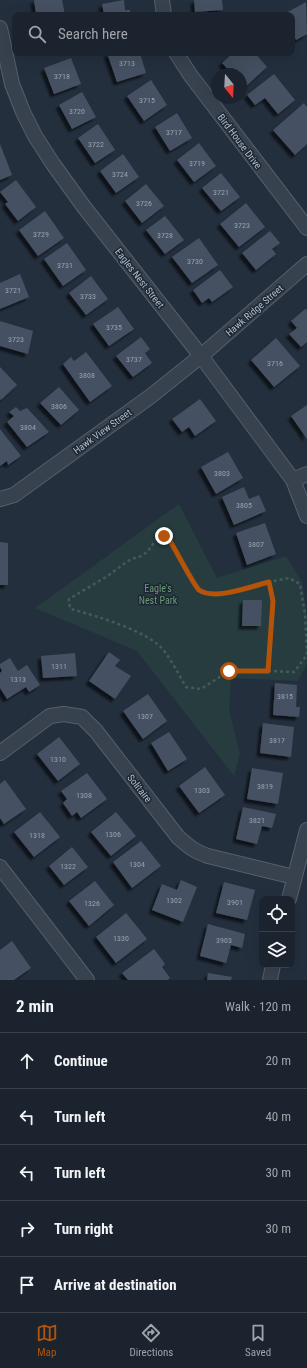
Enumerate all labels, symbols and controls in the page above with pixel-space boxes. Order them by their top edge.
search box [12,12,295,56]
icon: search [26,23,48,45]
text: Search here [58,25,128,43]
house number: 3713 [119,59,135,68]
north arrow [211,68,247,104]
house number: 3718 [54,72,70,81]
house number: 3715 [139,96,155,105]
house number: 3720 [69,107,85,116]
street label: Bird House Drive [215,112,264,171]
house number: 3717 [166,128,182,137]
house number: 3722 [88,140,104,149]
house number: 3719 [189,159,205,168]
house number: 3724 [112,170,128,179]
house number: 3721 [213,188,229,197]
house number: 3726 [136,199,152,208]
house number: 3723 [234,221,250,230]
house number: 3729 [33,230,49,239]
house number: 3728 [157,231,173,240]
street label: Eagles Nest Street [113,246,166,310]
house number: 3730 [187,257,203,266]
house number: 3731 [57,261,73,270]
street label: Hawk Ridge Street [223,283,285,338]
house number: 3721 [5,286,21,295]
house number: 3733 [80,292,96,301]
house number: 3735 [106,323,122,332]
house number: 3723 [8,335,24,344]
house number: 3737 [126,355,142,364]
house number: 3716 [267,359,283,368]
house number: 3808 [79,371,95,380]
house number: 3806 [51,402,67,411]
street label: Hawk View Street [71,407,134,456]
house number: 3804 [20,423,36,432]
house number: 3803 [214,469,230,478]
house number: 3805 [236,501,252,510]
route end [155,527,173,545]
house number: 3807 [248,540,264,549]
park label: Eagle's Nest Park [139,583,178,606]
house number: 1311 [51,662,67,671]
route start [220,662,238,680]
house number: 1313 [10,675,26,684]
house number: 3815 [277,692,293,701]
house number: 1307 [137,712,153,721]
house number: 3817 [269,736,285,745]
house number: 1310 [50,755,66,764]
street label: Solitaire [125,772,154,805]
house number: 3819 [257,782,273,791]
house number: 1303 [194,786,210,795]
house number: 1308 [76,791,92,800]
house number: 3821 [249,816,265,825]
house number: 1306 [105,830,121,839]
house number: 1318 [29,831,45,840]
house number: 1304 [129,860,145,869]
house number: 1322 [60,862,76,871]
house number: 1302 [166,896,182,905]
map controls [259,896,295,968]
button: locate [259,896,295,932]
house number: 3901 [227,898,243,907]
house number: 1326 [84,899,100,908]
button: layers [259,932,295,968]
house number: 1330 [113,934,129,943]
house number: 3903 [216,936,232,945]
text: 2 min [16,996,54,1016]
text: Walk · 120 m [225,999,291,1014]
icon: ahead [16,1050,38,1072]
text: Continue [54,1052,108,1070]
text: 20 m [265,1053,291,1068]
icon: left [16,1106,38,1128]
text: Turn left [54,1108,105,1126]
text: 40 m [265,1109,291,1124]
icon: left [16,1162,38,1184]
text: Turn left [54,1164,105,1182]
text: 30 m [265,1165,291,1180]
icon: right [16,1218,38,1240]
text: Turn right [54,1220,113,1238]
text: 30 m [265,1221,291,1236]
icon: arrive [16,1274,38,1296]
text: Arrive at destination [54,1276,177,1294]
tab: Map [36,1322,58,1359]
tab: Directions [129,1322,173,1359]
tab: Saved [245,1322,271,1359]

